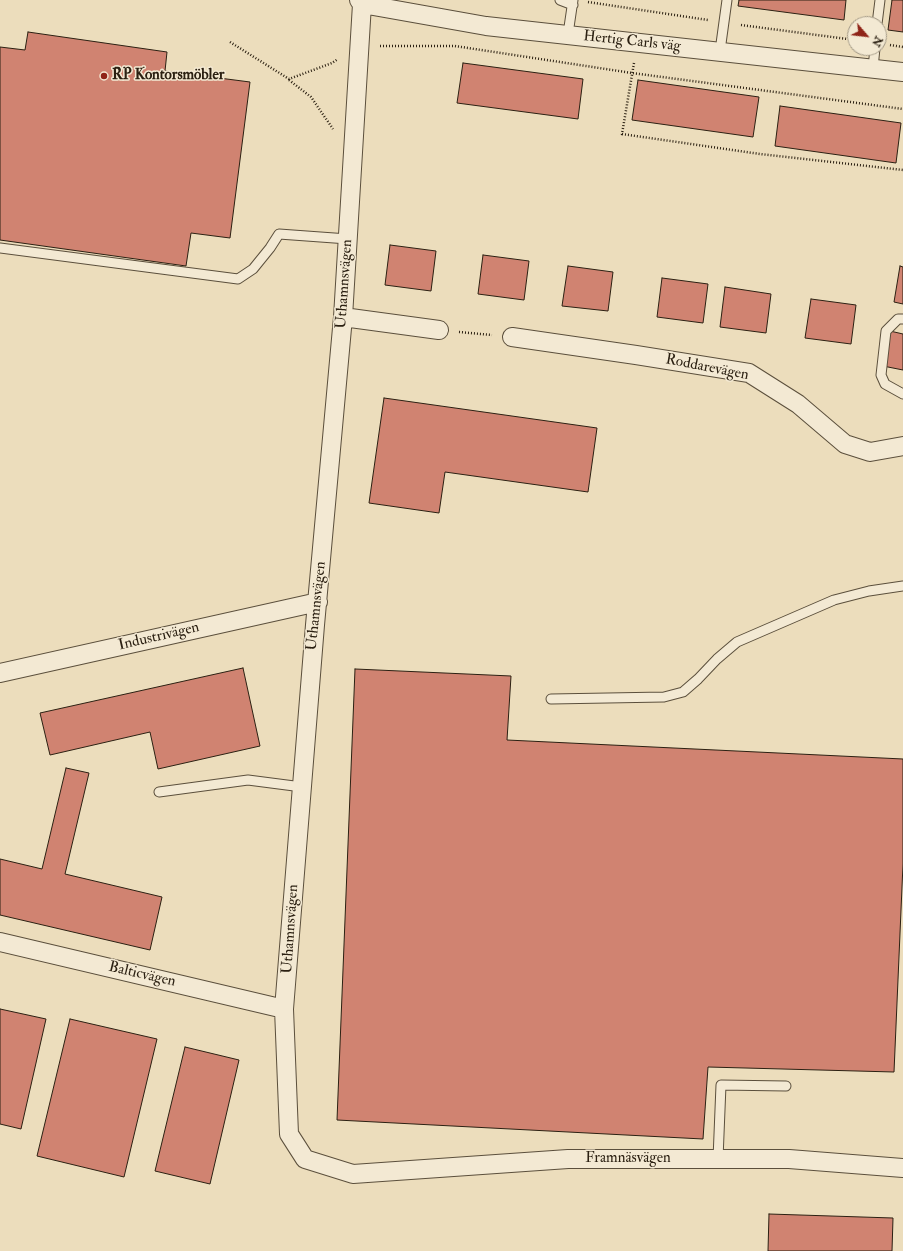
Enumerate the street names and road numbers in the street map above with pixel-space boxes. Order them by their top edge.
street label: Hertig Carls väg [582,28,682,56]
street label: Uthamnsvägen [333,239,357,329]
street label: Roddarevägen [664,351,750,385]
street label: Uthamnsvägen [303,561,331,651]
street label: Industrivägen [117,619,201,655]
street label: Uthamnsvägen [279,884,303,974]
street label: Balticvägen [107,959,177,991]
street label: Framnäsvägen [585,1150,671,1168]

